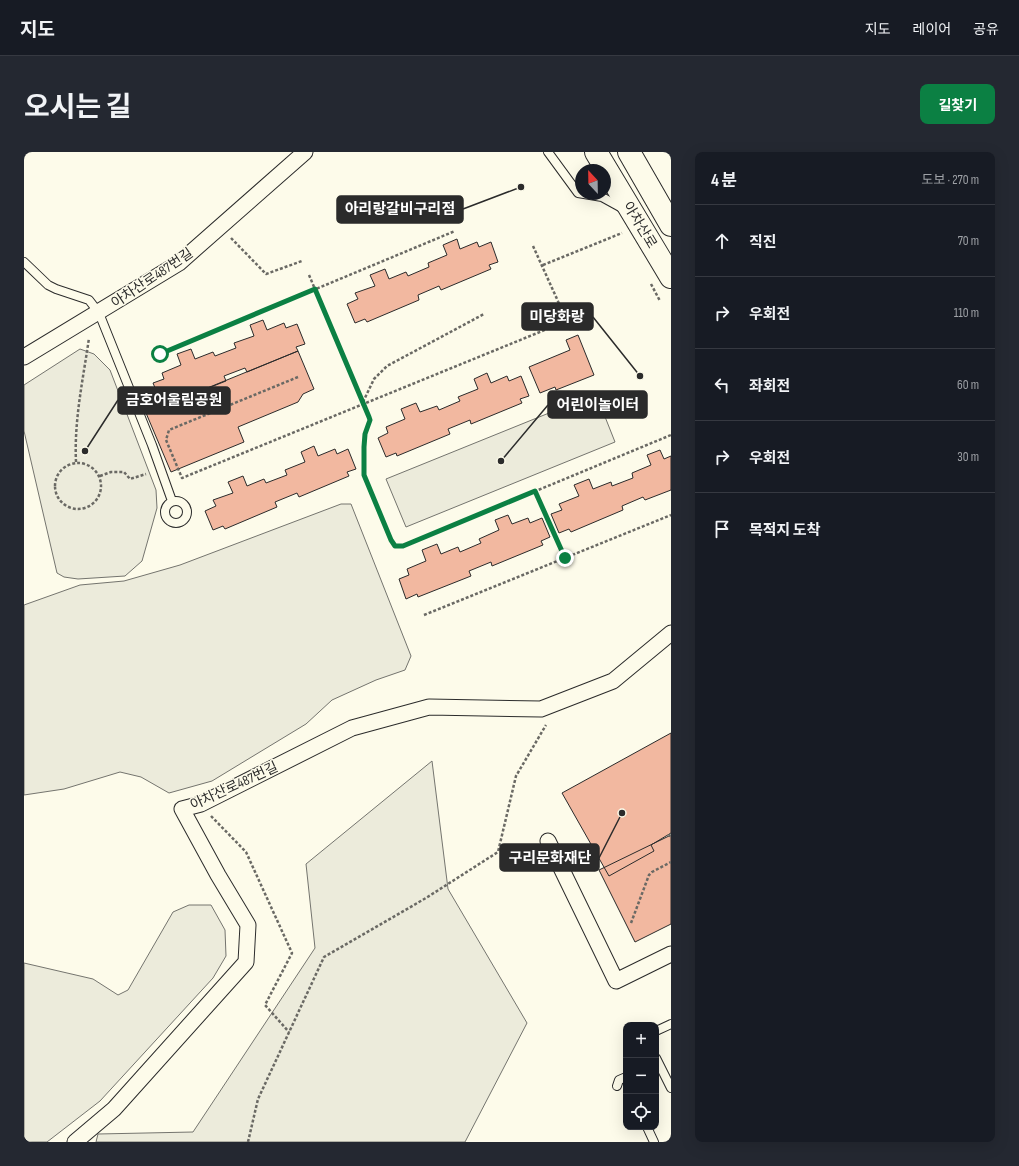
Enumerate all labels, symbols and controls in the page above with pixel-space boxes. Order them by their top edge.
text: 지도 [20,19,55,42]
text: 지도 [865,21,891,38]
text: 레이어 [913,21,951,38]
text: 공유 [973,21,999,38]
button: 길찾기 [920,84,995,124]
text: 오시는 길 [24,91,131,124]
north arrow [575,164,611,200]
text: 4 분 [711,171,737,191]
text: 도보 · 270 m [922,172,979,188]
callout: 아리랑갈비구리점 [337,196,463,223]
street label: 아차산로 [619,199,661,252]
text: 아리랑갈비구리점 [345,200,455,219]
icon: ahead [711,230,733,252]
text: 직진 [749,233,777,252]
text: 70 m [958,233,979,249]
street label: 아차산로487번길 [108,244,196,312]
icon: right [711,302,733,324]
callout: 미당화랑 [522,303,593,330]
text: 우회전 [749,305,790,324]
text: 110 m [954,305,979,321]
text: 미당화랑 [529,308,585,327]
route start [151,345,169,363]
icon: left [711,374,733,396]
text: 좌회전 [749,377,790,396]
text: 60 m [957,377,979,393]
callout: 금호어울림공원 [118,387,230,414]
text: 금호어울림공원 [126,391,222,410]
callout: 어린이놀이터 [548,391,647,418]
text: 어린이놀이터 [557,396,639,415]
icon: right [711,446,733,468]
text: 우회전 [749,449,790,468]
text: 30 m [957,449,979,465]
icon: arrive [711,518,733,540]
text: 목적지 도착 [749,521,820,540]
route end [556,549,574,567]
street label: 아차산로487번길 [187,758,281,814]
callout: 구리문화재단 [500,844,599,871]
text: 구리문화재단 [509,849,592,868]
map controls [623,1022,659,1130]
button: + [623,1022,659,1058]
button: − [623,1058,659,1094]
button: locate [623,1094,659,1130]

